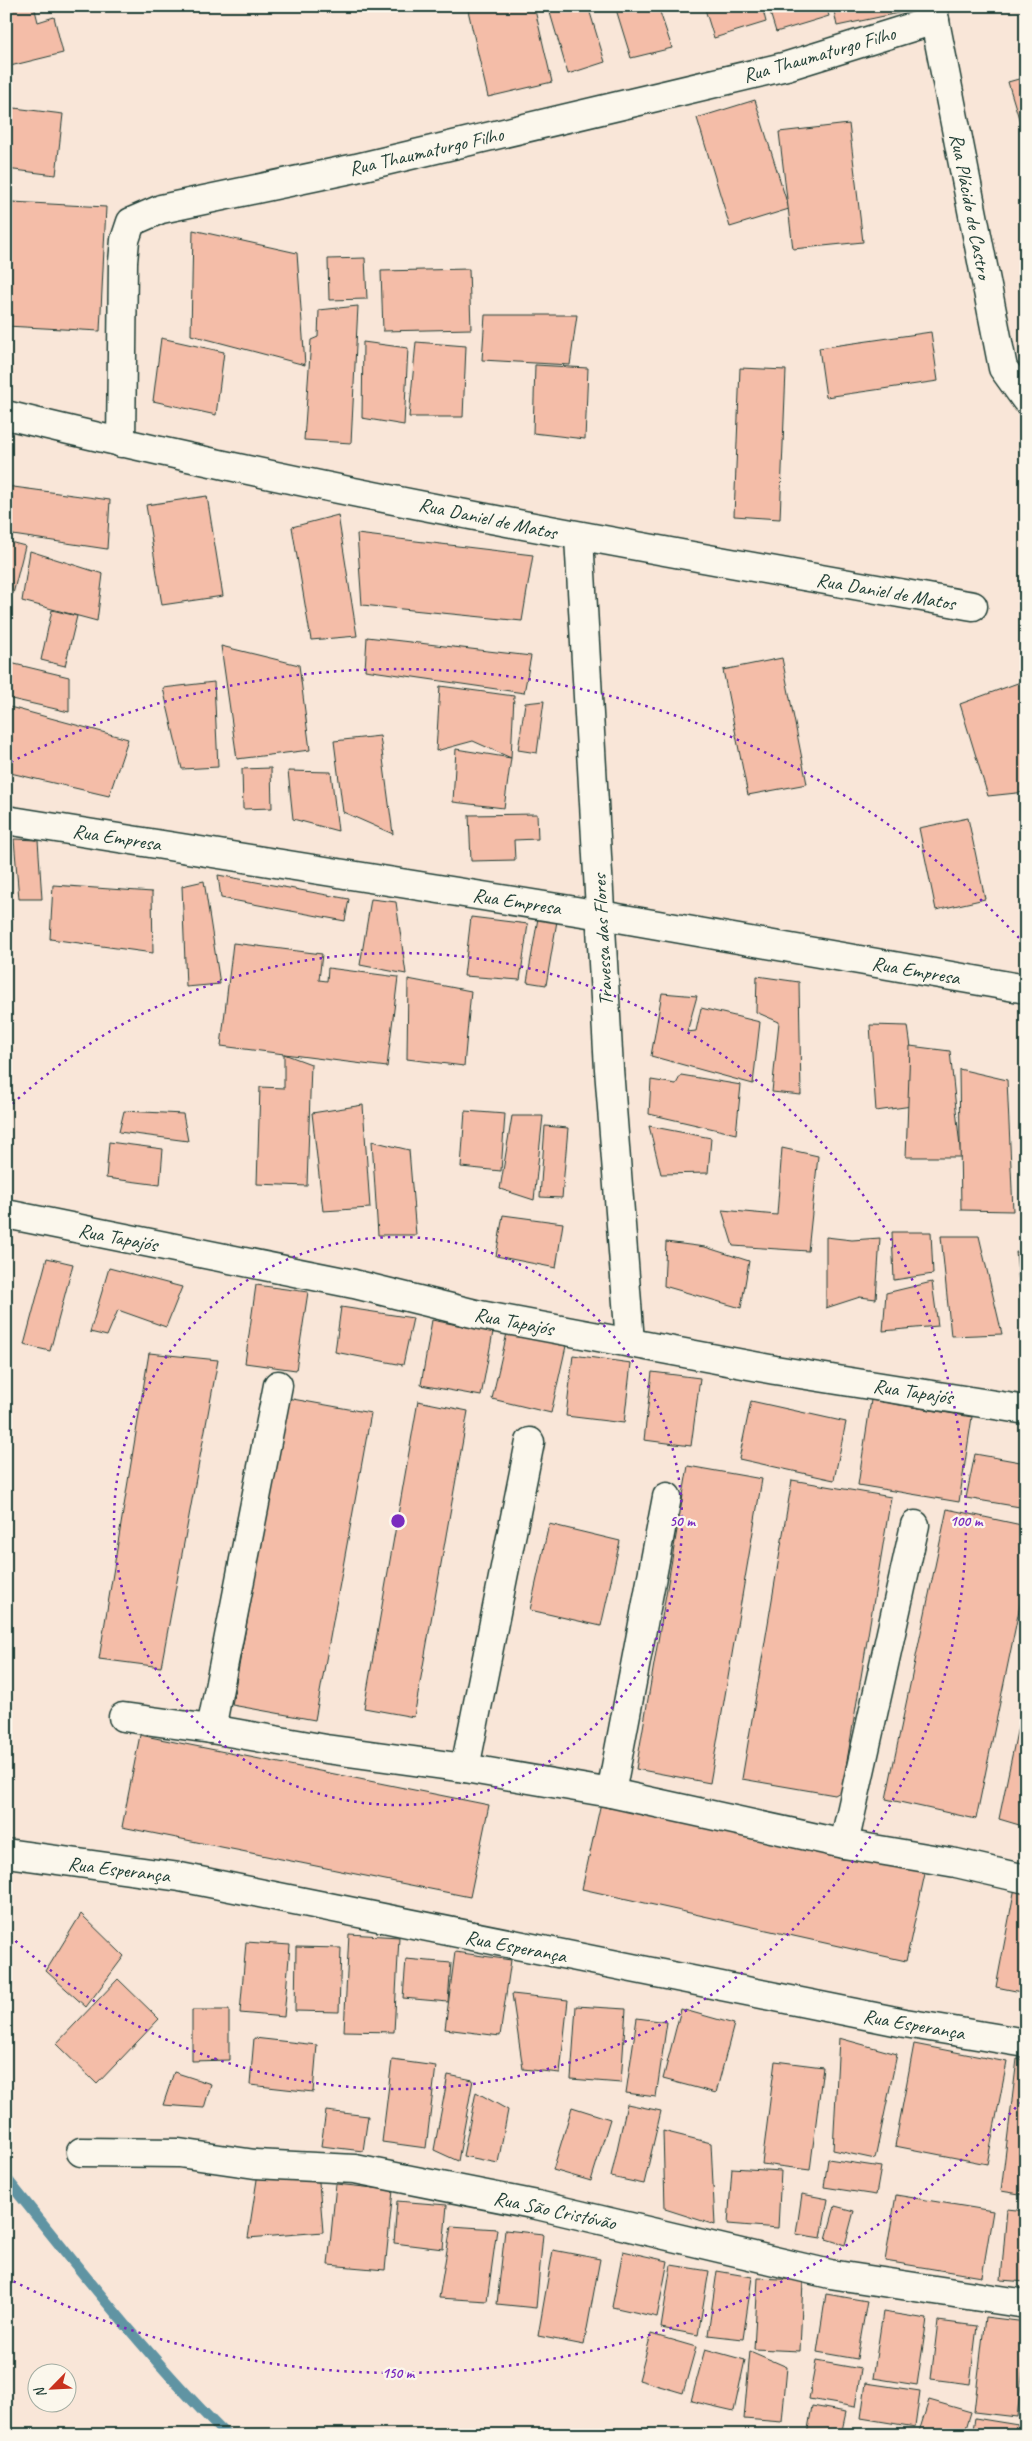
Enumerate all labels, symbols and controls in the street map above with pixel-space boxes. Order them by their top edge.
street label: Rua Thaumaturgo Filho [740,21,899,88]
street label: Rua Thaumaturgo Filho [347,121,507,181]
street label: Rua Plácido de Castro [944,131,997,283]
street label: Rua Daniel de Matos [417,492,561,546]
street label: Rua Daniel de Matos [815,567,959,616]
street label: Rua Empresa [71,818,164,857]
street label: Travessa das Flores [586,871,618,1006]
street label: Rua Empresa [471,882,564,921]
street label: Rua Empresa [870,950,963,991]
street label: Rua Tapajós [76,1218,162,1258]
street label: Rua Tapajós [472,1302,558,1342]
street label: Rua Tapajós [871,1373,957,1410]
centre of rings [389,1512,407,1530]
text: 50 m [669,1512,696,1531]
text: 100 m [950,1512,984,1531]
street label: Rua Esperança [66,1851,173,1888]
street label: Rua Esperança [463,1924,570,1969]
street label: Rua Esperança [861,2003,968,2046]
street label: Rua São Cristóvão [492,2185,619,2236]
north arrow [28,2364,78,2414]
text: 150 m [382,2364,416,2383]
text: N [30,2384,50,2401]

